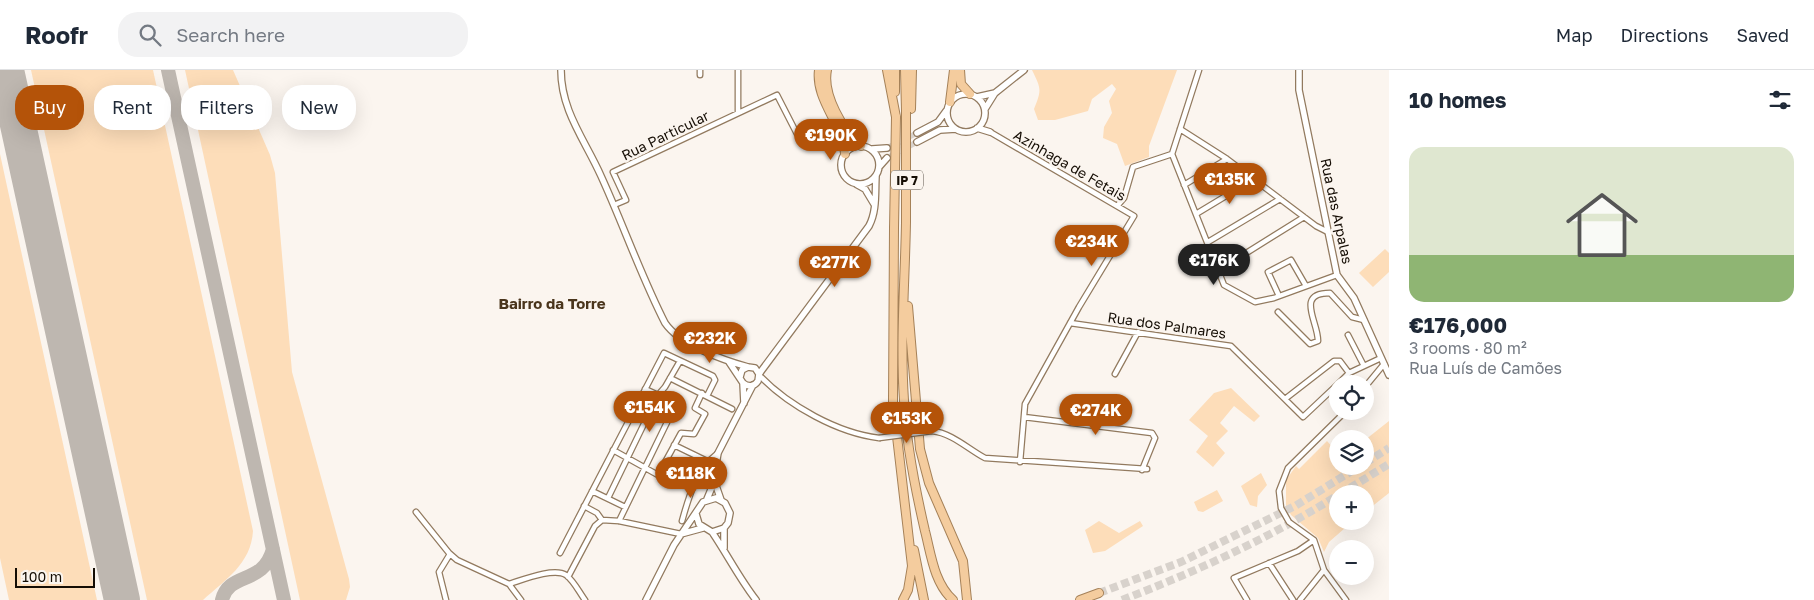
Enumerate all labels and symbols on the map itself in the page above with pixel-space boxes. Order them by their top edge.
street label: Rua Particular [619,106,712,163]
pin: €190K [796,118,866,161]
street label: Azinhaga de Fetais [1011,126,1129,204]
street label: Rua das Arpalas [1317,157,1357,265]
pin: €135K [1195,162,1265,205]
road number: IP 7 [891,170,923,190]
pin: €234K [1057,224,1127,267]
pin: €176K [1179,244,1249,286]
pin: €277K [800,246,870,288]
district label: Bairro da Torre [498,294,606,312]
street label: Rua dos Palmares [1107,308,1227,342]
pin: €232K [675,322,745,364]
pin: €154K [615,390,685,433]
pin: €274K [1061,394,1131,436]
pin: €153K [872,402,942,444]
pin: €118K [656,456,726,499]
scale bar [15,565,95,588]

